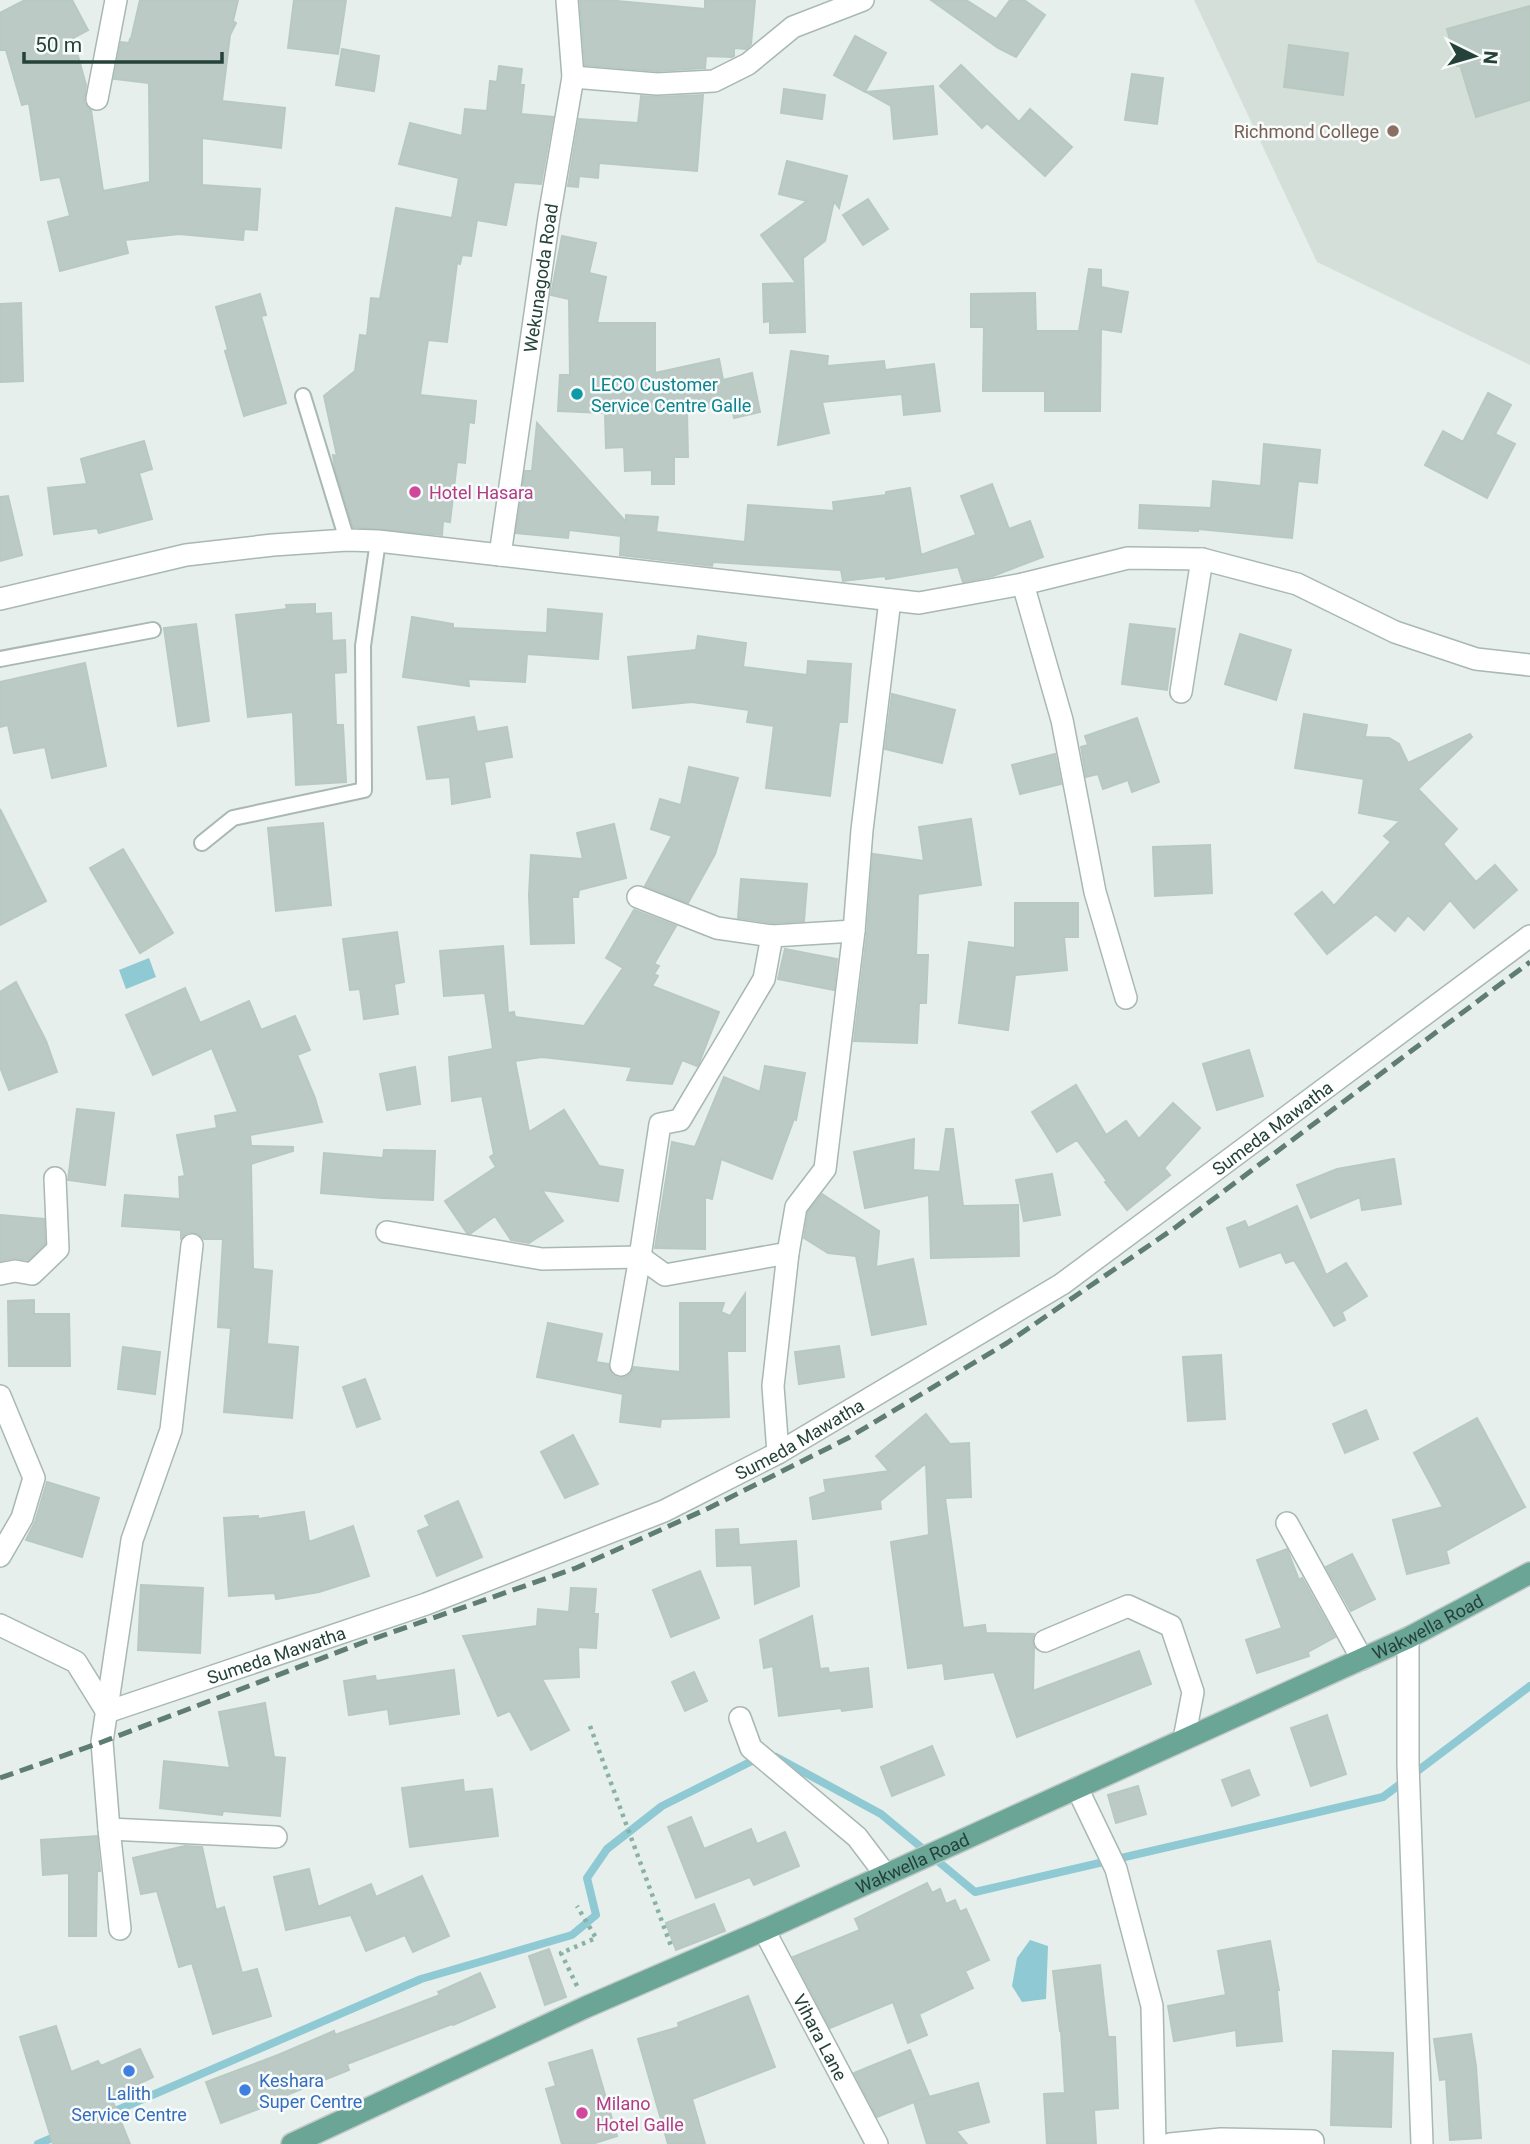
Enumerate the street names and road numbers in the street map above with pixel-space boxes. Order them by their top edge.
street label: Wekunagoda Road [519,202,562,354]
street label: Sumeda Mawatha [1208,1076,1337,1179]
street label: Sumeda Mawatha [731,1394,867,1484]
street label: Wakwella Road [1369,1589,1487,1663]
street label: Sumeda Mawatha [204,1622,348,1688]
street label: Wakwella Road [852,1828,972,1898]
street label: Vihara Lane [789,1990,852,2084]

